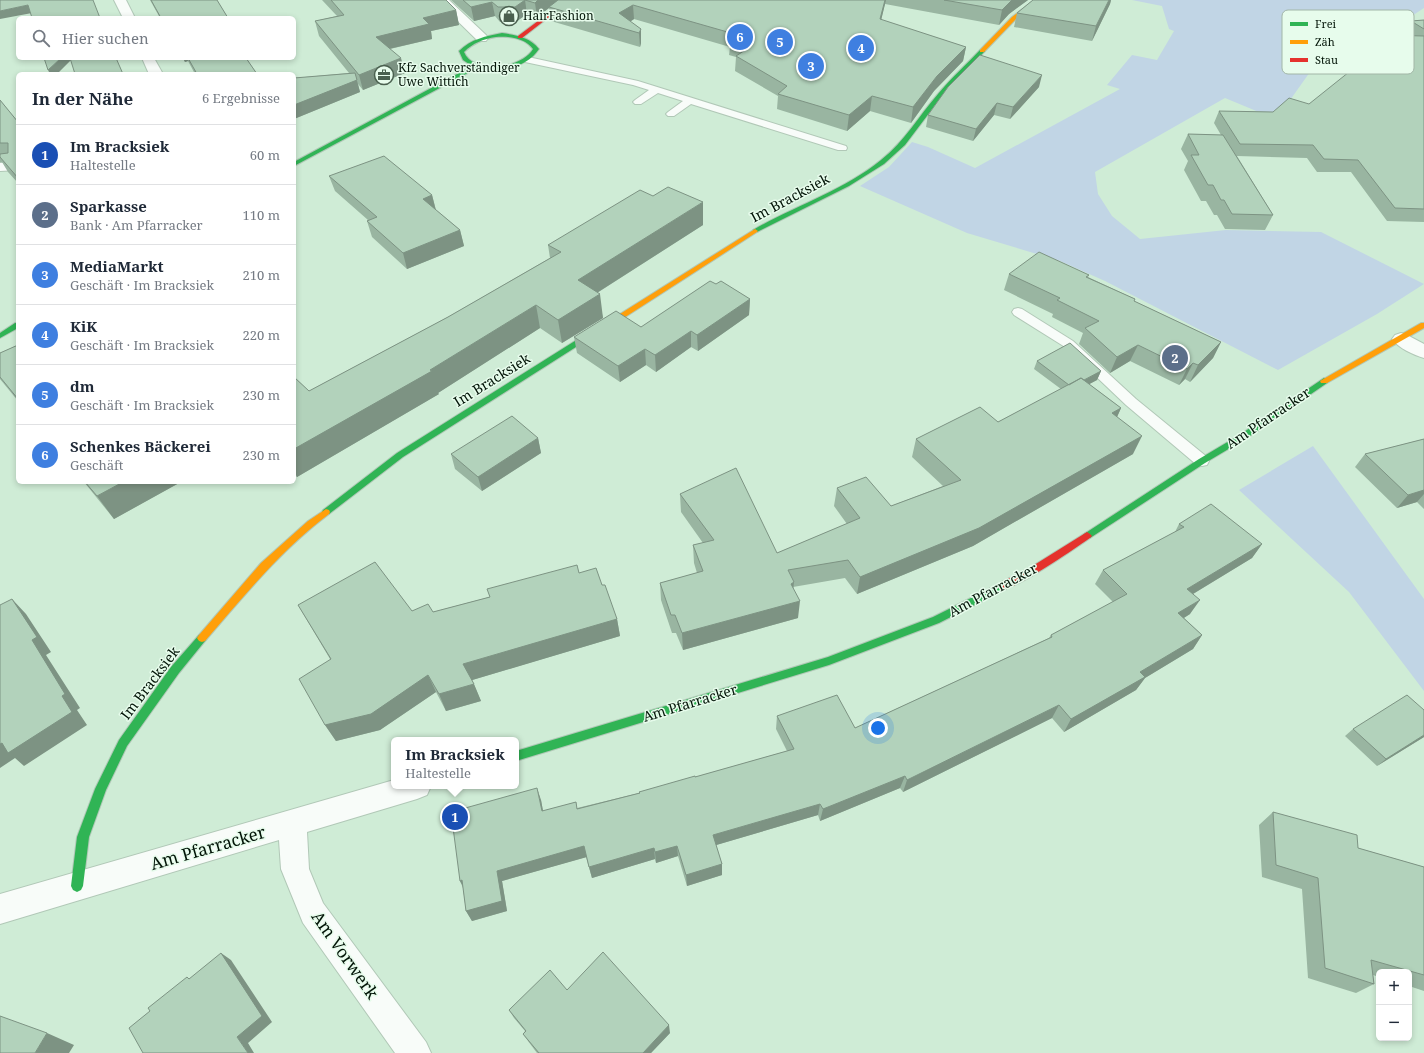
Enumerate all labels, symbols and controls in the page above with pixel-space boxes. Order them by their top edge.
shop icon: HairFashion [498,5,520,27]
place label: HairFashion [523,7,594,24]
legend [1282,10,1414,74]
search box [16,16,296,60]
text: Frei [1315,16,1337,31]
pin: 6 [727,22,753,52]
icon: search [30,27,52,49]
pin: 5 [767,27,793,57]
text: Hier suchen [62,28,149,48]
pin: 4 [848,33,874,63]
text: Zäh [1315,34,1335,49]
pin: 3 [798,51,824,81]
text: Stau [1315,52,1338,67]
place label: Kfz Sachverständiger Uwe Wittich [398,59,520,90]
office icon: Kfz Sachverständiger Uwe Wittich [373,64,395,86]
text: In der Nähe [32,87,133,110]
text: 6 Ergebnisse [202,89,280,107]
text: Im Bracksiek [70,136,169,156]
text: 1 [41,146,49,164]
text: 60 m [250,146,280,164]
text: Haltestelle [70,156,136,174]
street label: Im Bracksiek [747,168,833,226]
text: Sparkasse [70,196,147,216]
text: 2 [41,206,49,224]
text: 110 m [243,206,280,224]
text: Bank · Am Pfarracker [70,216,203,234]
text: MediaMarkt [70,256,164,276]
text: 3 [41,266,49,284]
text: 210 m [243,266,280,284]
text: Geschäft · Im Bracksiek [70,276,214,294]
text: KiK [70,316,97,336]
text: 4 [41,326,49,344]
text: 220 m [243,326,280,344]
text: Geschäft · Im Bracksiek [70,336,214,354]
pin: 2 [1162,343,1188,373]
street label: Im Bracksiek [450,348,534,411]
text: dm [70,376,95,396]
street label: Am Pfarracker [1222,382,1314,453]
text: 5 [41,386,49,404]
text: 230 m [243,386,280,404]
text: Geschäft · Im Bracksiek [70,396,214,414]
text: Schenkes Bäckerei [70,436,211,456]
text: 6 [41,446,49,464]
text: 230 m [243,446,280,464]
text: Geschäft [70,456,123,474]
street label: Am Pfarracker [945,558,1041,621]
street label: Im Bracksiek [116,642,184,723]
street label: Am Pfarracker [640,679,740,726]
your location [868,718,888,738]
popup [391,737,519,789]
text: Im Bracksiek [405,744,505,764]
text: Haltestelle [405,764,471,782]
pin: 1 [442,802,468,832]
street label: Am Pfarracker [148,820,268,875]
street label: Am Vorwerk [307,906,384,1003]
map controls [1376,969,1412,1041]
button: + [1376,969,1412,1005]
button: − [1376,1005,1412,1041]

